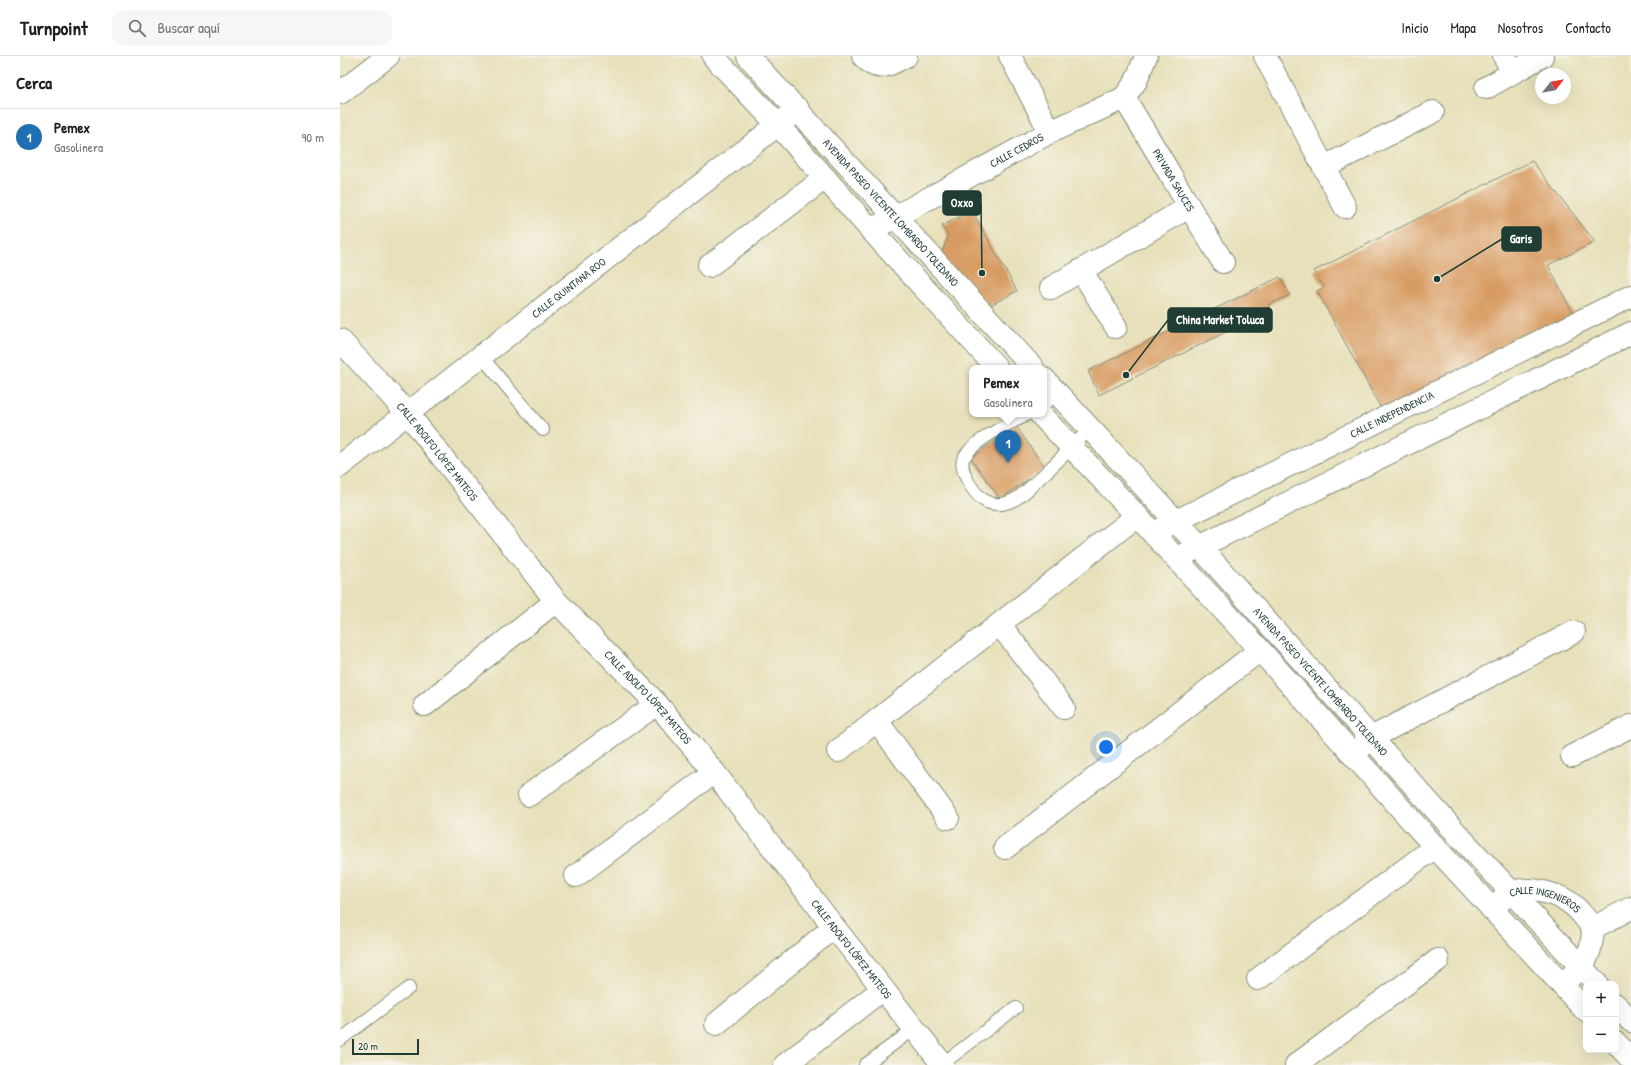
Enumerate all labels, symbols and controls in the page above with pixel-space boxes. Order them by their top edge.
search box [112,10,392,46]
text: Turnpoint [20,15,88,41]
icon: search [126,17,148,39]
text: Buscar aquí [158,17,220,38]
text: Inicio [1402,18,1428,37]
text: Mapa [1450,18,1476,37]
text: Nosotros [1498,18,1543,37]
text: Contacto [1565,18,1611,37]
north arrow [1535,68,1571,104]
text: Cerca [16,71,52,94]
text: Pemex [54,117,90,138]
text: 1 [27,128,31,146]
text: 90 m [302,128,324,146]
street label: CALLE CEDROS [987,130,1046,171]
street label: AVENIDA PASEO VICENTE LOMBARDO TOLEDANO [820,136,962,289]
text: Gasolinera [54,138,103,156]
street label: PRIVADA SAUCES [1150,146,1197,214]
callout: Oxxo [943,191,981,215]
text: Oxxo [951,194,973,211]
callout: Garis [1502,227,1541,251]
text: Garis [1510,230,1533,247]
street label: CALLE QUINTANA ROO [529,254,609,321]
callout: China Market Toluca [1168,308,1272,332]
text: China Market Toluca [1176,311,1264,328]
popup [969,365,1047,417]
text: Pemex [983,372,1020,393]
street label: CALLE INDEPENDENCIA [1348,388,1436,441]
text: Gasolinera [983,393,1033,411]
street label: CALLE ADOLFO LÓPEZ MATEOS [394,399,481,504]
pin: 1 [995,430,1021,463]
street label: AVENIDA PASEO VICENTE LOMBARDO TOLEDANO [1250,604,1391,759]
street label: CALLE ADOLFO LÓPEZ MATEOS [601,647,694,747]
your location [1096,737,1116,757]
street label: CALLE INGENIEROS [1507,883,1584,916]
street label: CALLE ADOLFO LÓPEZ MATEOS [808,897,895,1001]
map controls [1583,981,1619,1053]
button: + [1583,981,1619,1017]
button: − [1583,1017,1619,1053]
scale bar [352,1037,419,1056]
text: 20 m [358,1039,378,1053]

